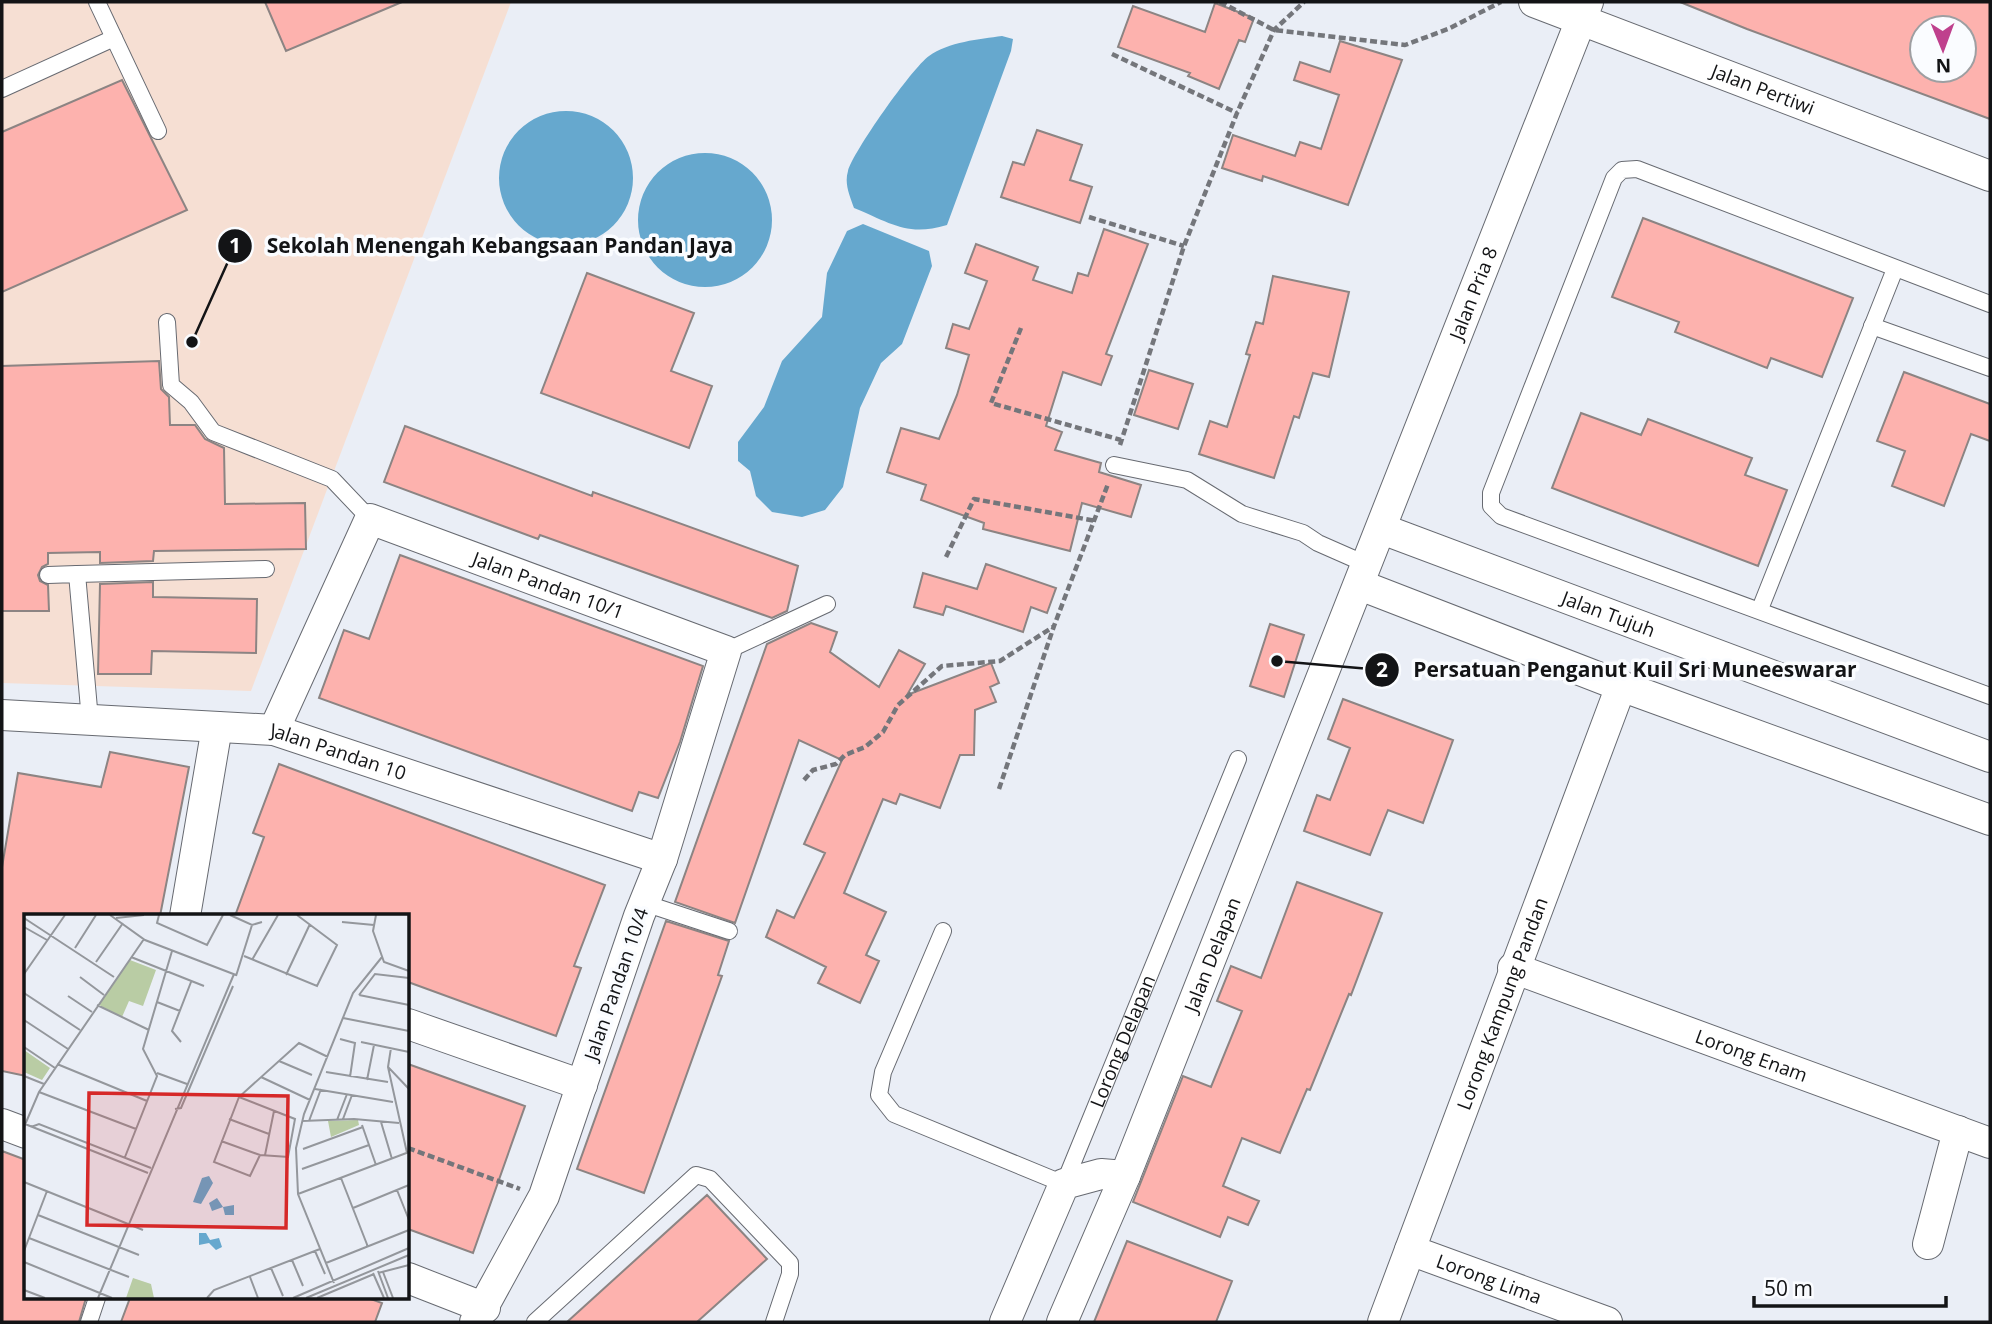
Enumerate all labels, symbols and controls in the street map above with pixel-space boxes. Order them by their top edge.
north arrow [1908,14,1978,84]
text: N [1935,53,1951,79]
street label: Jalan Pertiwi [1706,57,1818,121]
callout: Sekolah Menengah Kebangsaan Pandan Jaya [218,225,747,267]
text: 1 [229,231,241,259]
text: Sekolah Menengah Kebangsaan Pandan Jaya [267,231,733,259]
street label: Jalan Pria 8 [1442,243,1503,345]
street label: Jalan Pandan 10/1 [467,544,628,625]
street label: Jalan Tujuh [1556,584,1659,643]
callout: Persatuan Penganut Kuil Sri Muneeswarar [1364,649,1870,691]
text: 2 [1376,655,1388,683]
text: Persatuan Penganut Kuil Sri Muneeswarar [1413,655,1857,683]
street label: Jalan Pandan 10 [268,717,410,786]
street label: Jalan Delapan [1177,893,1247,1018]
street label: Lorong Kampung Pandan [1451,894,1554,1113]
street label: Jalan Pandan 10/4 [577,904,654,1066]
inset map [24,914,410,1300]
street label: Lorong Delapan [1084,971,1161,1111]
street label: Lorong Enam [1692,1023,1811,1088]
street label: Lorong Lima [1433,1248,1545,1310]
scale bar [1754,1264,1946,1308]
text: 50 m [1764,1274,1813,1302]

